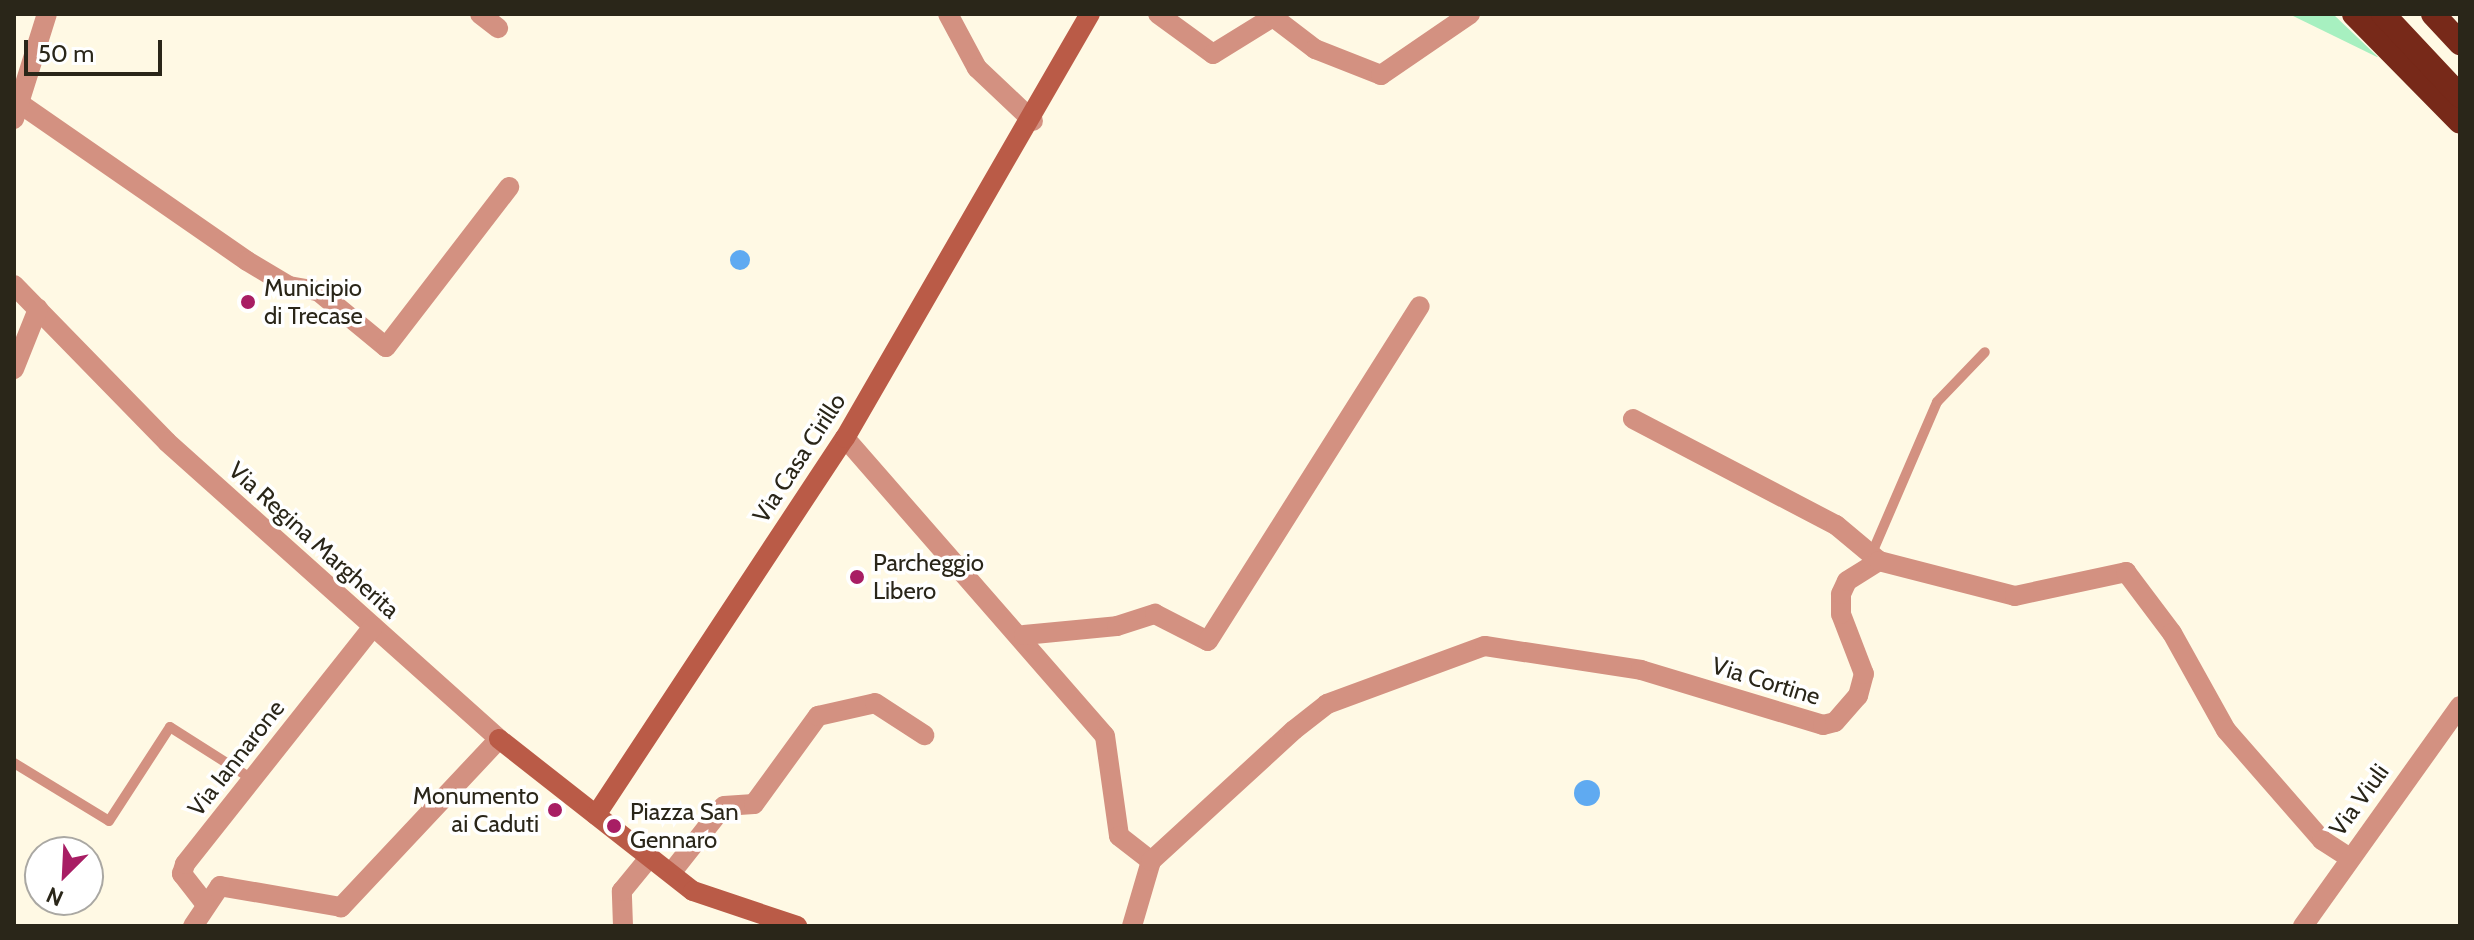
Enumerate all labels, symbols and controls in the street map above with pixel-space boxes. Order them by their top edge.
scale bar [28,24,166,74]
text: 50 m [38,39,94,68]
place label: Municipio di Trecase [264,274,363,330]
marker: Municipio di Trecase [239,293,257,311]
street label: Via Casa Cirillo [746,388,852,528]
street label: Via Regina Margherita [223,456,405,624]
place label: Parcheggio Libero [873,549,984,605]
marker: Parcheggio Libero [848,568,866,586]
street label: Via Cortine [1708,651,1824,711]
street label: Via Iannarone [182,694,290,822]
street label: Via Viuli [2323,758,2395,842]
place label: Monumento ai Caduti [413,782,539,838]
place label: Piazza San Gennaro [630,798,739,854]
marker: Monumento ai Caduti [546,801,564,819]
marker: Piazza San Gennaro [605,817,623,835]
north arrow [24,836,104,916]
text: N [42,881,67,912]

